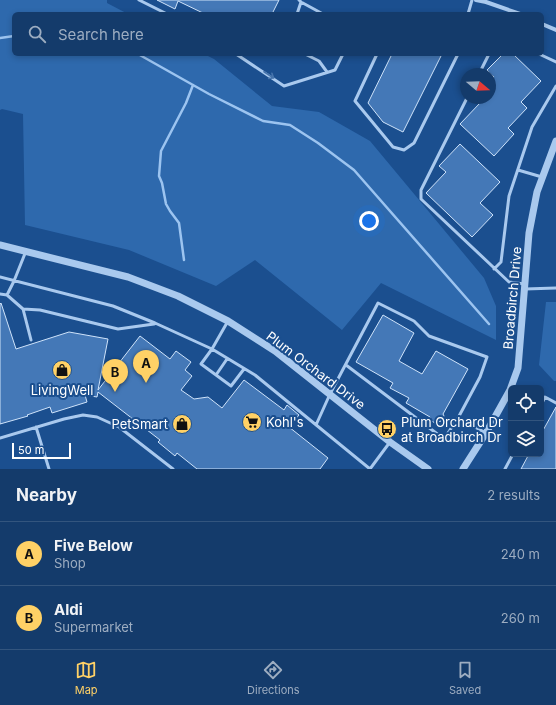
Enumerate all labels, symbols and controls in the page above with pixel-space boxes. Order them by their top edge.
search box [12,12,544,56]
icon: search [26,23,48,45]
text: Search here [58,25,144,44]
north arrow [460,68,496,104]
one-way arrow [263,72,275,80]
your location [359,211,379,231]
street label: Broadbirch Drive [500,246,524,350]
street label: Plum Orchard Drive [263,328,369,412]
pin: A [133,350,159,383]
shop icon: LivingWell [51,359,73,381]
pin: B [102,359,128,392]
place label: LivingWell [31,382,93,398]
map controls [508,385,544,457]
button: locate [508,385,544,421]
supermarket icon: Kohl's [241,411,263,433]
shop icon: PetSmart [171,413,193,435]
place label: Kohl's [266,414,304,430]
place label: Plum Orchard Dr at Broadbirch Dr [401,414,503,445]
place label: PetSmart [112,416,168,432]
bus stop icon: Plum Orchard Dr at Broadbirch Dr [376,418,398,440]
button: layers [508,421,544,457]
scale bar [12,441,71,460]
text: 50 m [18,443,44,457]
text: Nearby [16,485,77,505]
text: 2 results [487,487,540,503]
text: Five Below [54,536,133,555]
text: A [24,546,34,562]
text: 240 m [501,546,540,562]
text: Shop [54,555,86,571]
text: Aldi [54,600,83,619]
text: B [25,610,33,626]
text: 260 m [501,610,540,626]
text: Supermarket [54,619,133,635]
tab: Map [75,659,98,697]
tab: Directions [247,659,300,697]
tab: Saved [449,659,481,697]

